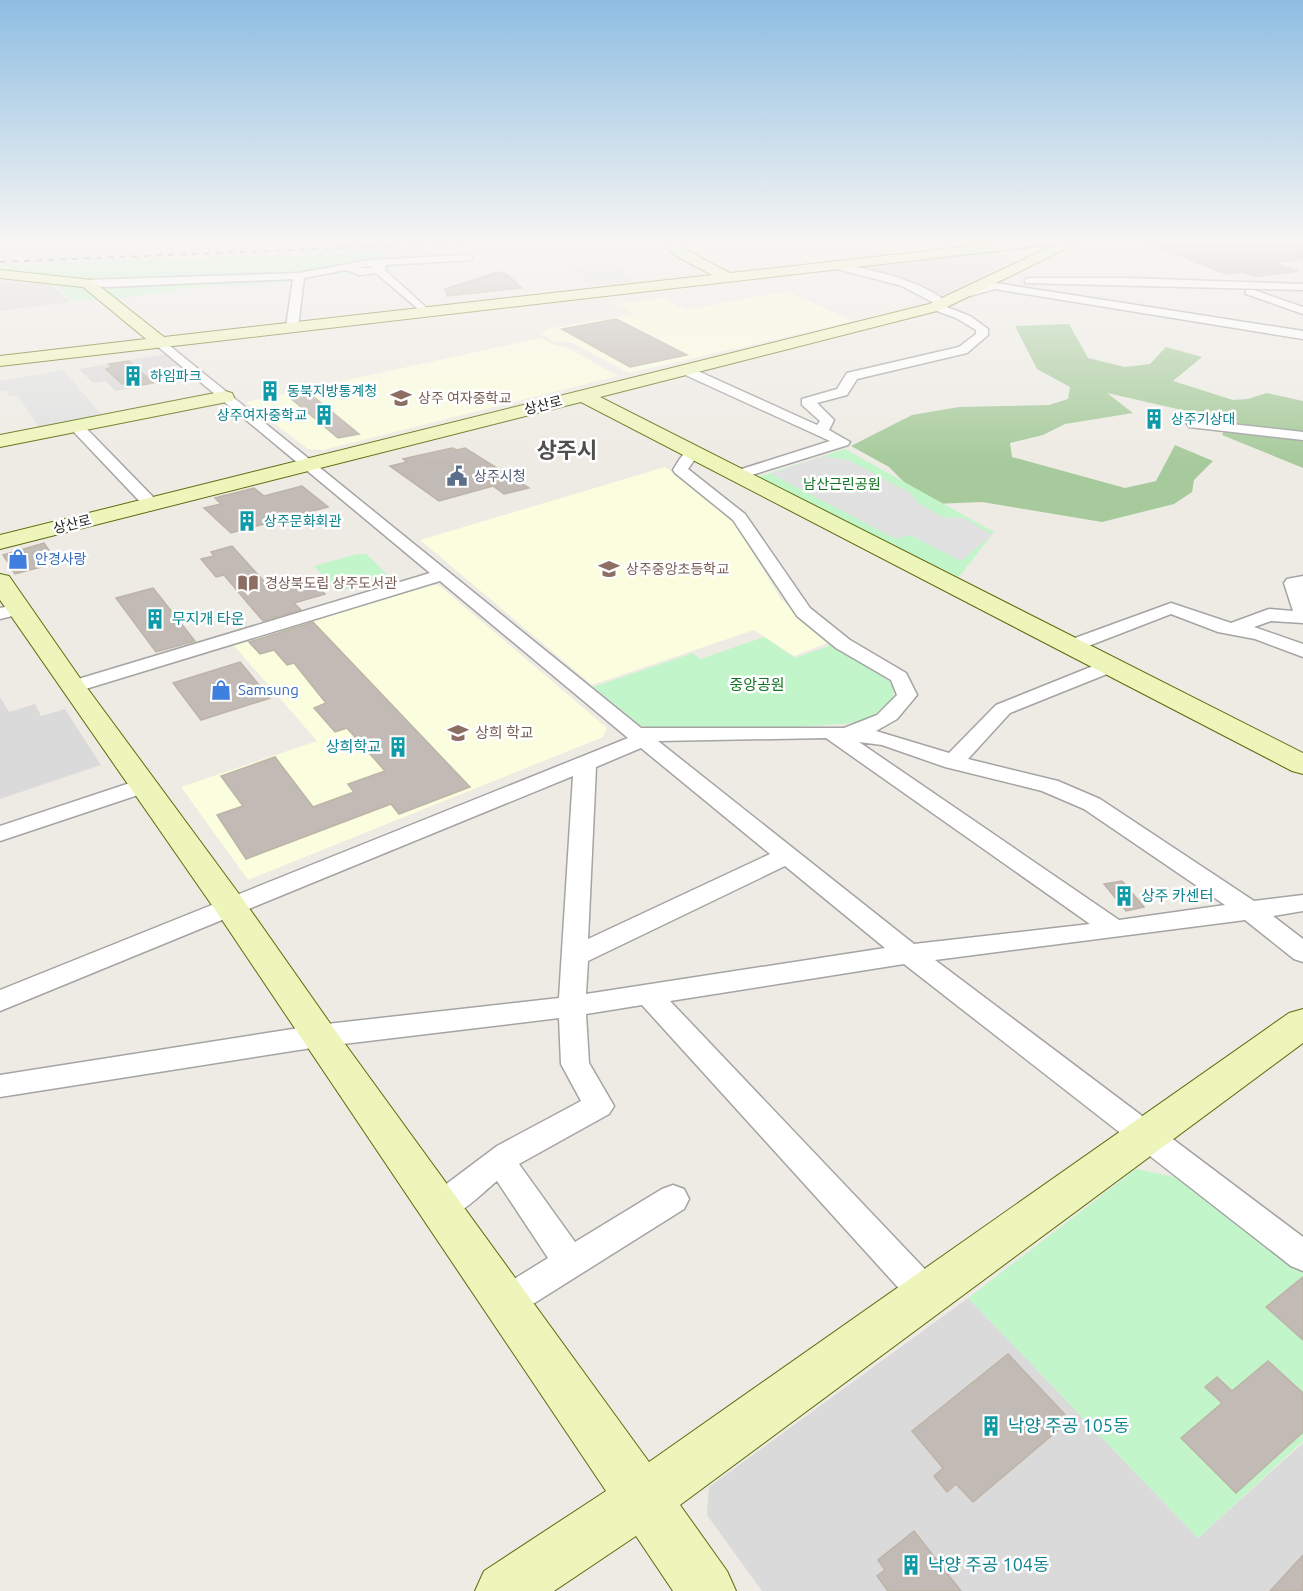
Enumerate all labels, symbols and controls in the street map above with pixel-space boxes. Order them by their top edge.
building icon: 하임파크 [121,364,145,388]
place label: 하임파크 [150,368,202,384]
building icon: 동북지방통계청 [258,379,282,403]
place label: 동북지방통계청 [287,383,377,399]
school or university icon: 상주 여자중학교 [389,386,413,410]
place label: 상주 여자중학교 [418,390,511,406]
street label: 상산로 [522,393,564,417]
building icon: 상주여자중학교 [312,403,336,427]
place label: 상주여자중학교 [217,407,307,423]
building icon: 상주기상대 [1142,407,1166,431]
place label: 상주기상대 [1171,411,1235,427]
district label: 상주시 [537,437,597,462]
public building icon: 상주시청 [445,464,469,488]
place label: 상주시청 [474,468,526,484]
park label: 남산근린공원 [803,476,881,492]
building icon: 상주문화회관 [235,509,259,533]
street label: 상산로 [51,512,93,536]
place label: 상주문화회관 [264,513,341,529]
shop icon: 안경사랑 [6,547,30,571]
place label: 안경사랑 [35,551,87,567]
school or university icon: 상주중앙초등학교 [597,557,621,581]
place label: 상주중앙초등학교 [626,561,729,577]
library icon: 경상북도립 상주도서관 [236,571,260,595]
place label: 경상북도립 상주도서관 [265,575,397,591]
building icon: 무지개 타운 [143,607,167,631]
place label: 무지개 타운 [172,610,244,627]
park label: 중앙공원 [729,676,785,693]
shop icon: Samsung [209,678,233,702]
place label: Samsung [238,681,299,698]
school or university icon: 상희 학교 [446,721,470,745]
place label: 상희 학교 [475,724,534,741]
building icon: 상희학교 [386,735,410,759]
place label: 상희학교 [326,738,381,755]
building icon: 상주 카센터 [1112,884,1136,908]
place label: 상주 카센터 [1141,887,1213,904]
building icon: 낙양 주공 105동 [979,1414,1003,1438]
place label: 낙양 주공 105동 [1008,1415,1130,1435]
building icon: 낙양 주공 104동 [899,1553,923,1577]
place label: 낙양 주공 104동 [928,1554,1050,1574]

